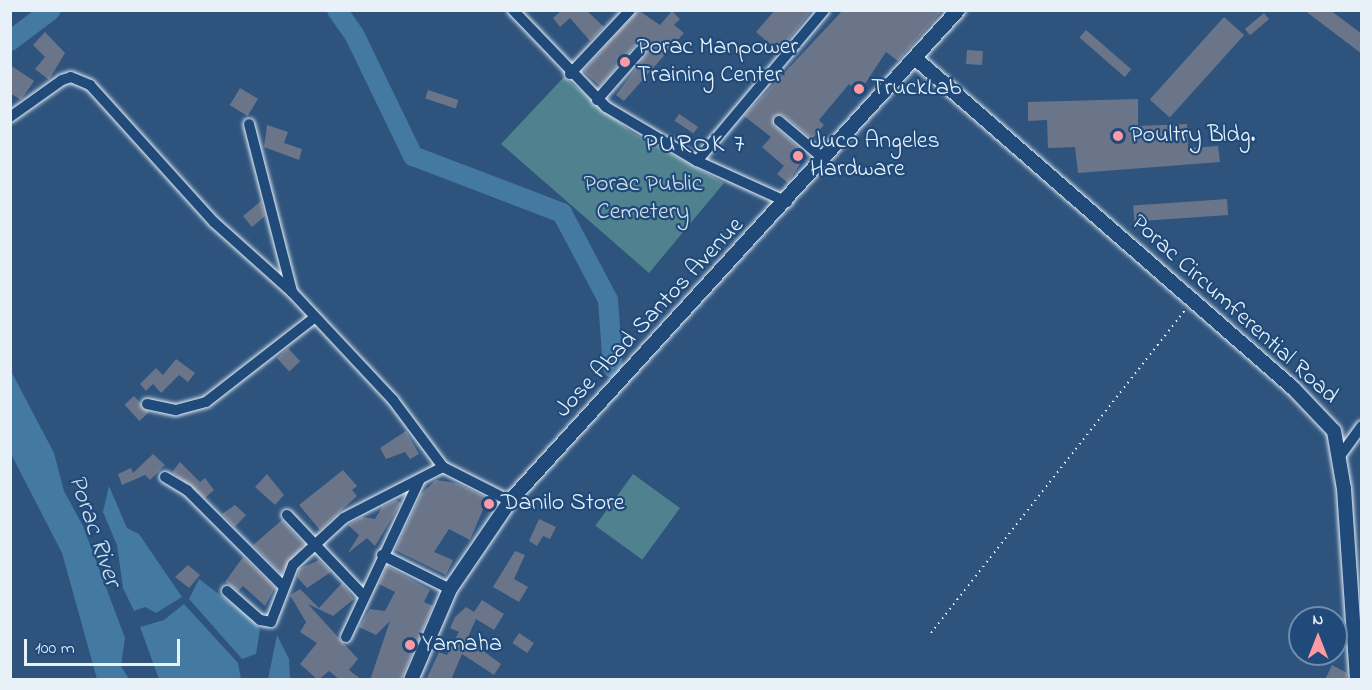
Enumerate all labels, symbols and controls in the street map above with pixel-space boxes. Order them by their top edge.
place label: Porac Manpower Training Center [637,34,798,90]
marker: Porac Manpower Training Center [618,55,632,69]
place label: TruckLab [871,75,962,103]
marker: TruckLab [852,82,866,96]
place label: Poultry Bldg. [1130,122,1255,150]
place label: Juco Angeles Hardware [810,128,940,184]
marker: Poultry Bldg. [1111,129,1125,143]
district label: PUROK 7 [644,130,746,162]
marker: Juco Angeles Hardware [791,149,805,163]
park label: Porac Public Cemetery [583,171,703,227]
street label: Porac Circumferential Road [1124,209,1344,411]
street label: Jose Abad Santos Avenue [550,212,750,424]
water label: Porac River [59,471,127,591]
place label: Danilo Store [501,490,624,518]
marker: Danilo Store [482,497,496,511]
north arrow [1288,606,1348,666]
text: N [1313,608,1323,632]
scale bar [27,627,183,665]
place label: Yamaha [422,631,502,659]
text: 100 m [35,636,75,662]
marker: Yamaha [403,638,417,652]

